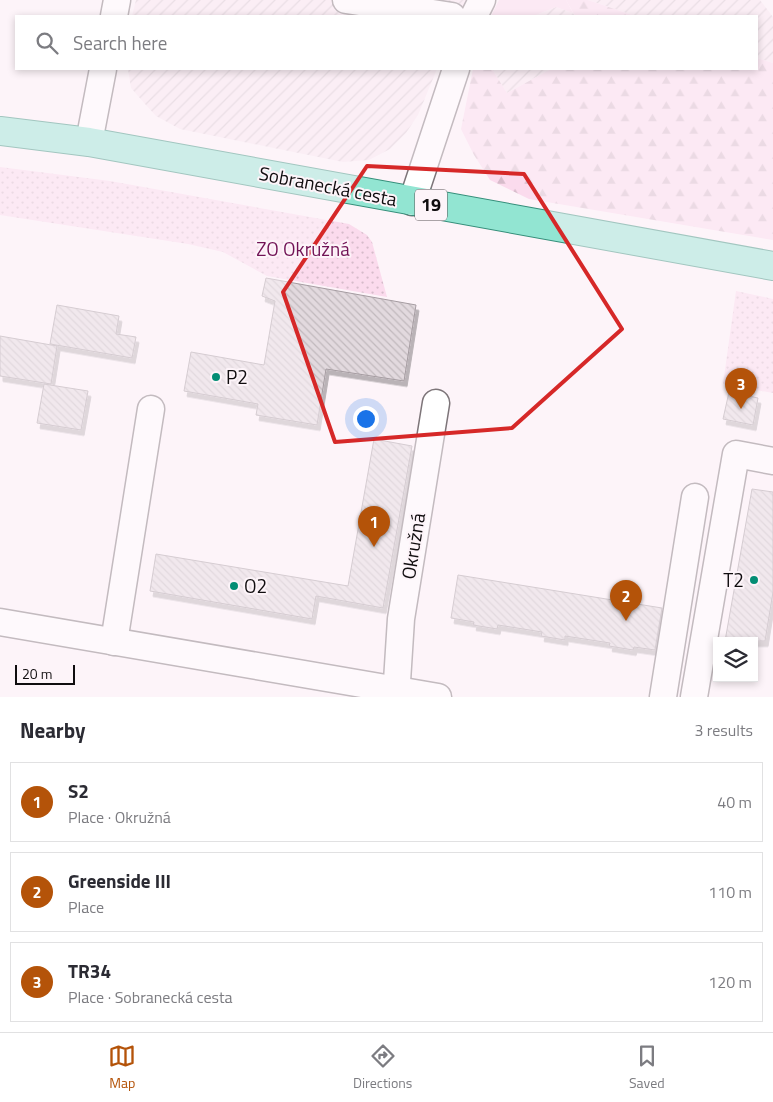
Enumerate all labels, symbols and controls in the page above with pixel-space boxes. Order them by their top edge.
search box [15,15,758,70]
text: Search here [73,28,167,57]
icon: search [33,29,61,57]
street label: Sobranecká cesta [257,158,400,213]
road number: 19 [415,190,447,220]
park label: ZO Okružná [256,234,350,263]
place label: P2 [226,362,248,391]
pin: 3 [725,368,757,409]
marker: P2 [210,371,222,383]
your location [353,406,379,432]
pin: 1 [358,506,390,547]
street label: Okružná [393,510,432,581]
place label: T2 [723,565,744,594]
place label: O2 [244,571,267,600]
marker: T2 [748,574,760,586]
marker: O2 [228,580,240,592]
pin: 2 [610,580,642,621]
map controls [713,637,758,682]
button: layers [713,637,758,682]
scale bar [15,662,75,685]
text: 20 m [22,663,52,684]
text: Nearby [20,714,85,746]
text: 3 results [694,718,753,742]
text: S2 [68,776,89,805]
text: 1 [33,790,41,814]
text: 40 m [717,790,752,814]
text: Place · Okružná [68,805,171,829]
text: Greenside III [68,866,171,895]
text: 2 [33,880,41,904]
text: 110 m [708,880,752,904]
text: Place [68,895,104,919]
text: TR34 [68,956,111,985]
text: 3 [33,970,41,994]
text: 120 m [708,970,752,994]
text: Place · Sobranecká cesta [68,985,233,1009]
tab: Map [108,1042,136,1093]
tab: Directions [353,1042,412,1093]
tab: Saved [629,1042,665,1093]

